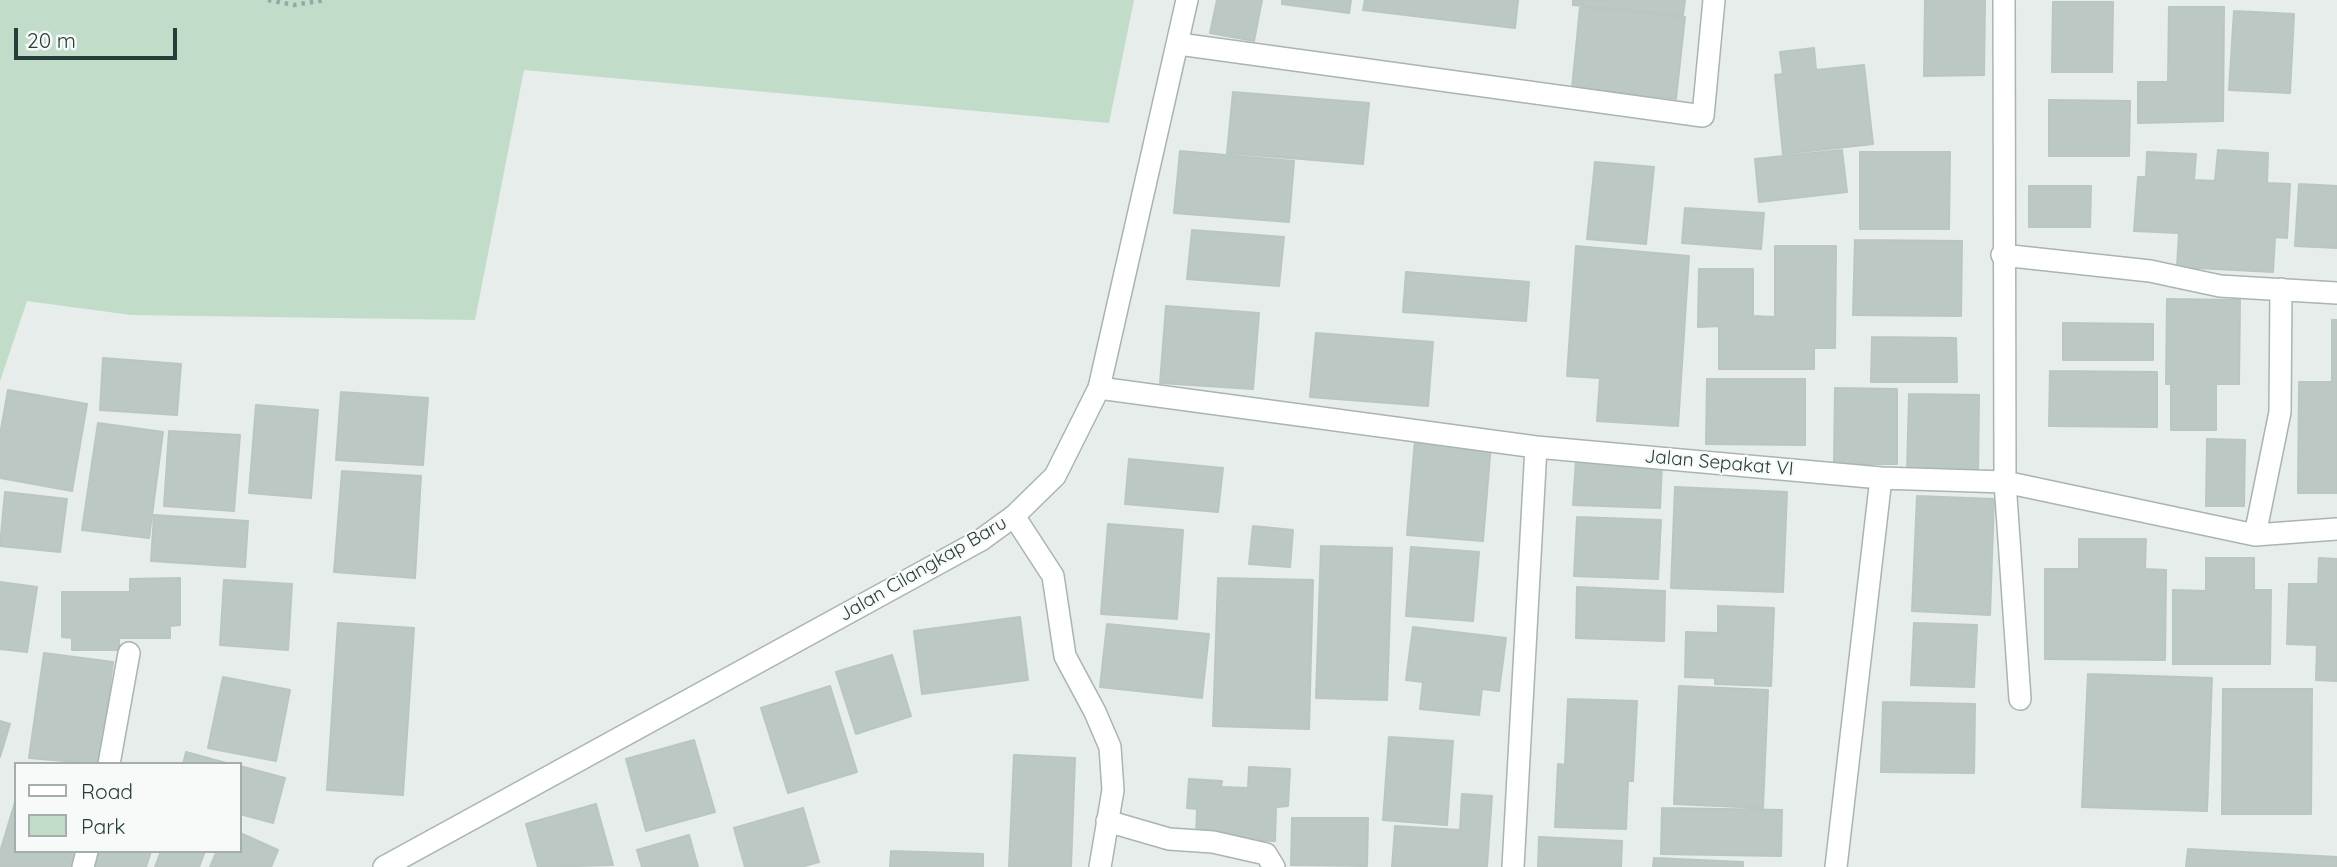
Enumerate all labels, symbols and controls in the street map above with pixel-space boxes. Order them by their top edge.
scale bar [18,14,180,58]
text: 20 m [27,27,76,53]
street label: Jalan Sepakat VI [1644,445,1794,481]
street label: Jalan Cilangkap Baru [835,512,1011,626]
legend [14,762,242,853]
text: Road [81,778,133,804]
text: Park [81,813,125,839]

